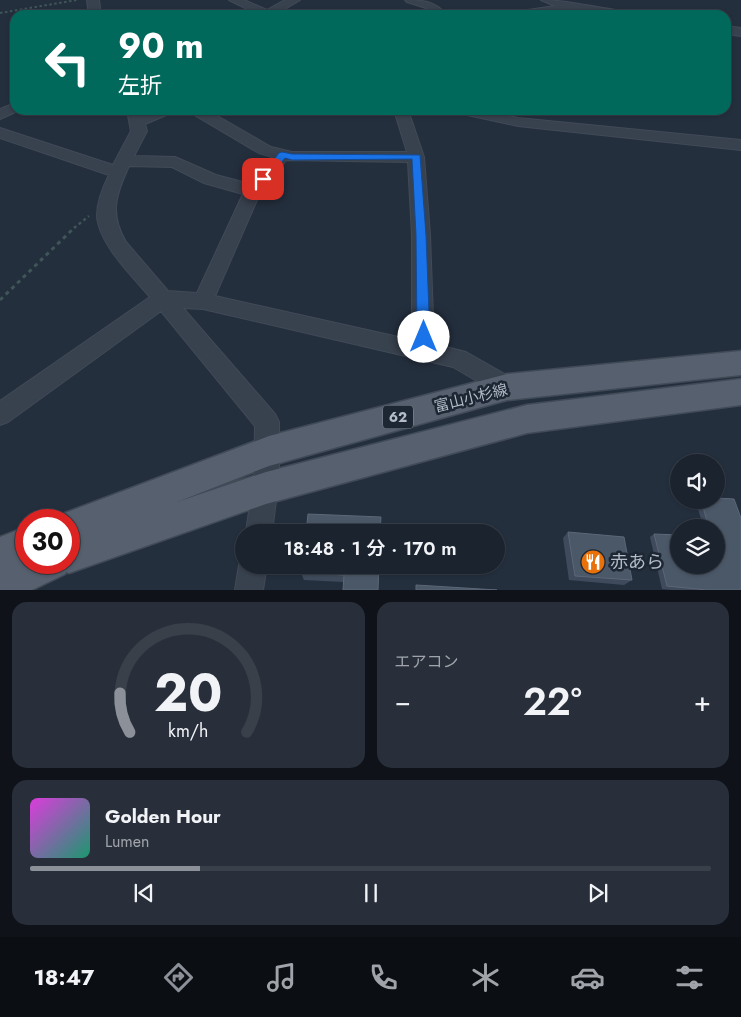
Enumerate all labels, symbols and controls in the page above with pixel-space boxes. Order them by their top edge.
text: 90 m [118,21,204,71]
icon: left [35,30,100,95]
text: 左折 [118,69,162,101]
pin [242,158,284,200]
icon: arrive [249,165,277,193]
position arrow [397,310,449,362]
street label: 富山小杉線 [432,378,510,418]
road number: 62 [383,406,413,428]
map controls [670,454,725,574]
button: sound [670,454,725,509]
speed limit sign: 30 [15,509,80,574]
button: layers [670,519,725,574]
text: 18:48 · 1 分 · 170 m [283,535,457,562]
restaurant icon: 赤あら [580,549,606,575]
place label: 赤あら [610,549,664,575]
text: エアコン [395,650,459,673]
text: 20 [154,655,223,731]
text: 22° [523,674,582,729]
text: − [395,681,411,722]
text: + [694,681,711,722]
text: km/h [168,718,208,744]
text: Golden Hour [105,803,221,830]
text: Lumen [105,830,149,853]
icon: previous [130,879,158,907]
icon: pause [357,879,385,907]
icon: next [584,879,612,907]
icon: directions [161,960,196,995]
icon: music [264,960,299,995]
icon: phone [366,960,401,995]
icon: climate [468,960,503,995]
icon: car [570,960,605,995]
icon: filters [672,960,707,995]
text: 18:47 [34,961,94,993]

